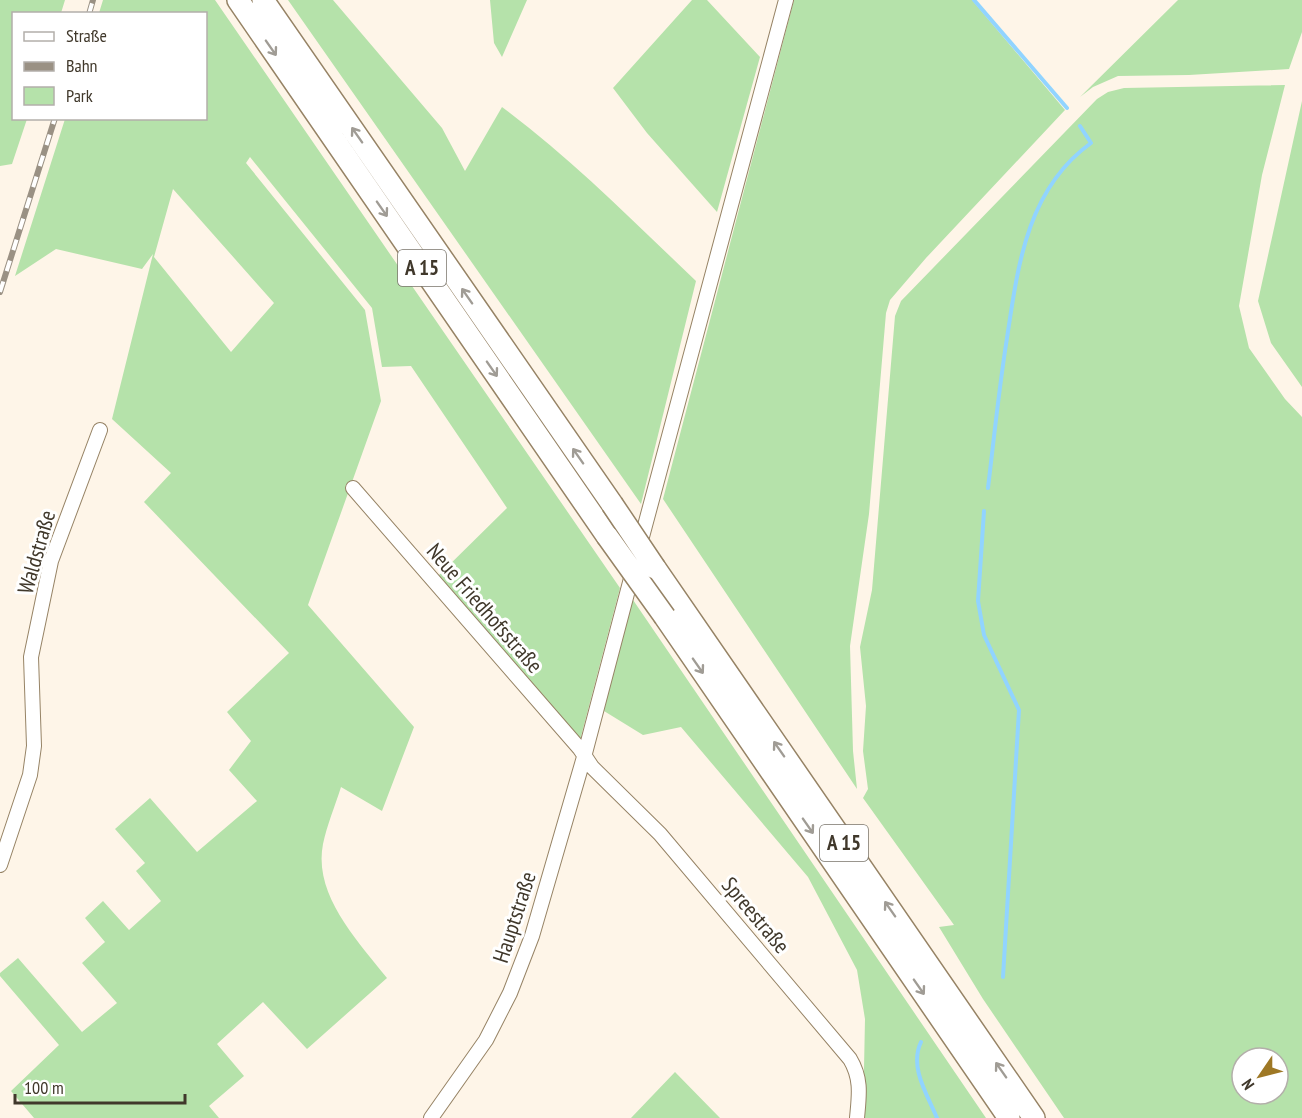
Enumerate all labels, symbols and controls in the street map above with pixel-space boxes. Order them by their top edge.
legend [12,12,207,120]
text: Straße [66,24,107,47]
one-way arrow [265,40,277,56]
text: Bahn [66,54,98,77]
text: Park [66,84,93,107]
one-way arrow [351,127,363,144]
one-way arrow [376,200,388,216]
road number: A 15 [398,250,446,286]
one-way arrow [461,288,473,304]
one-way arrow [486,360,498,377]
one-way arrow [572,448,584,465]
street label: Waldstraße [11,507,61,597]
street label: Neue Friedhofsstraße [421,537,549,679]
one-way arrow [692,657,704,673]
one-way arrow [773,741,785,757]
one-way arrow [802,818,814,834]
road number: A 15 [820,825,868,861]
street label: Hauptstraße [486,868,542,966]
street label: Spreestraße [716,871,796,959]
one-way arrow [884,902,896,918]
one-way arrow [913,978,925,994]
north arrow [1230,1046,1290,1106]
one-way arrow [995,1062,1007,1078]
scale bar [15,1067,184,1105]
text: N [1237,1075,1258,1094]
text: 100 m [24,1076,64,1099]

